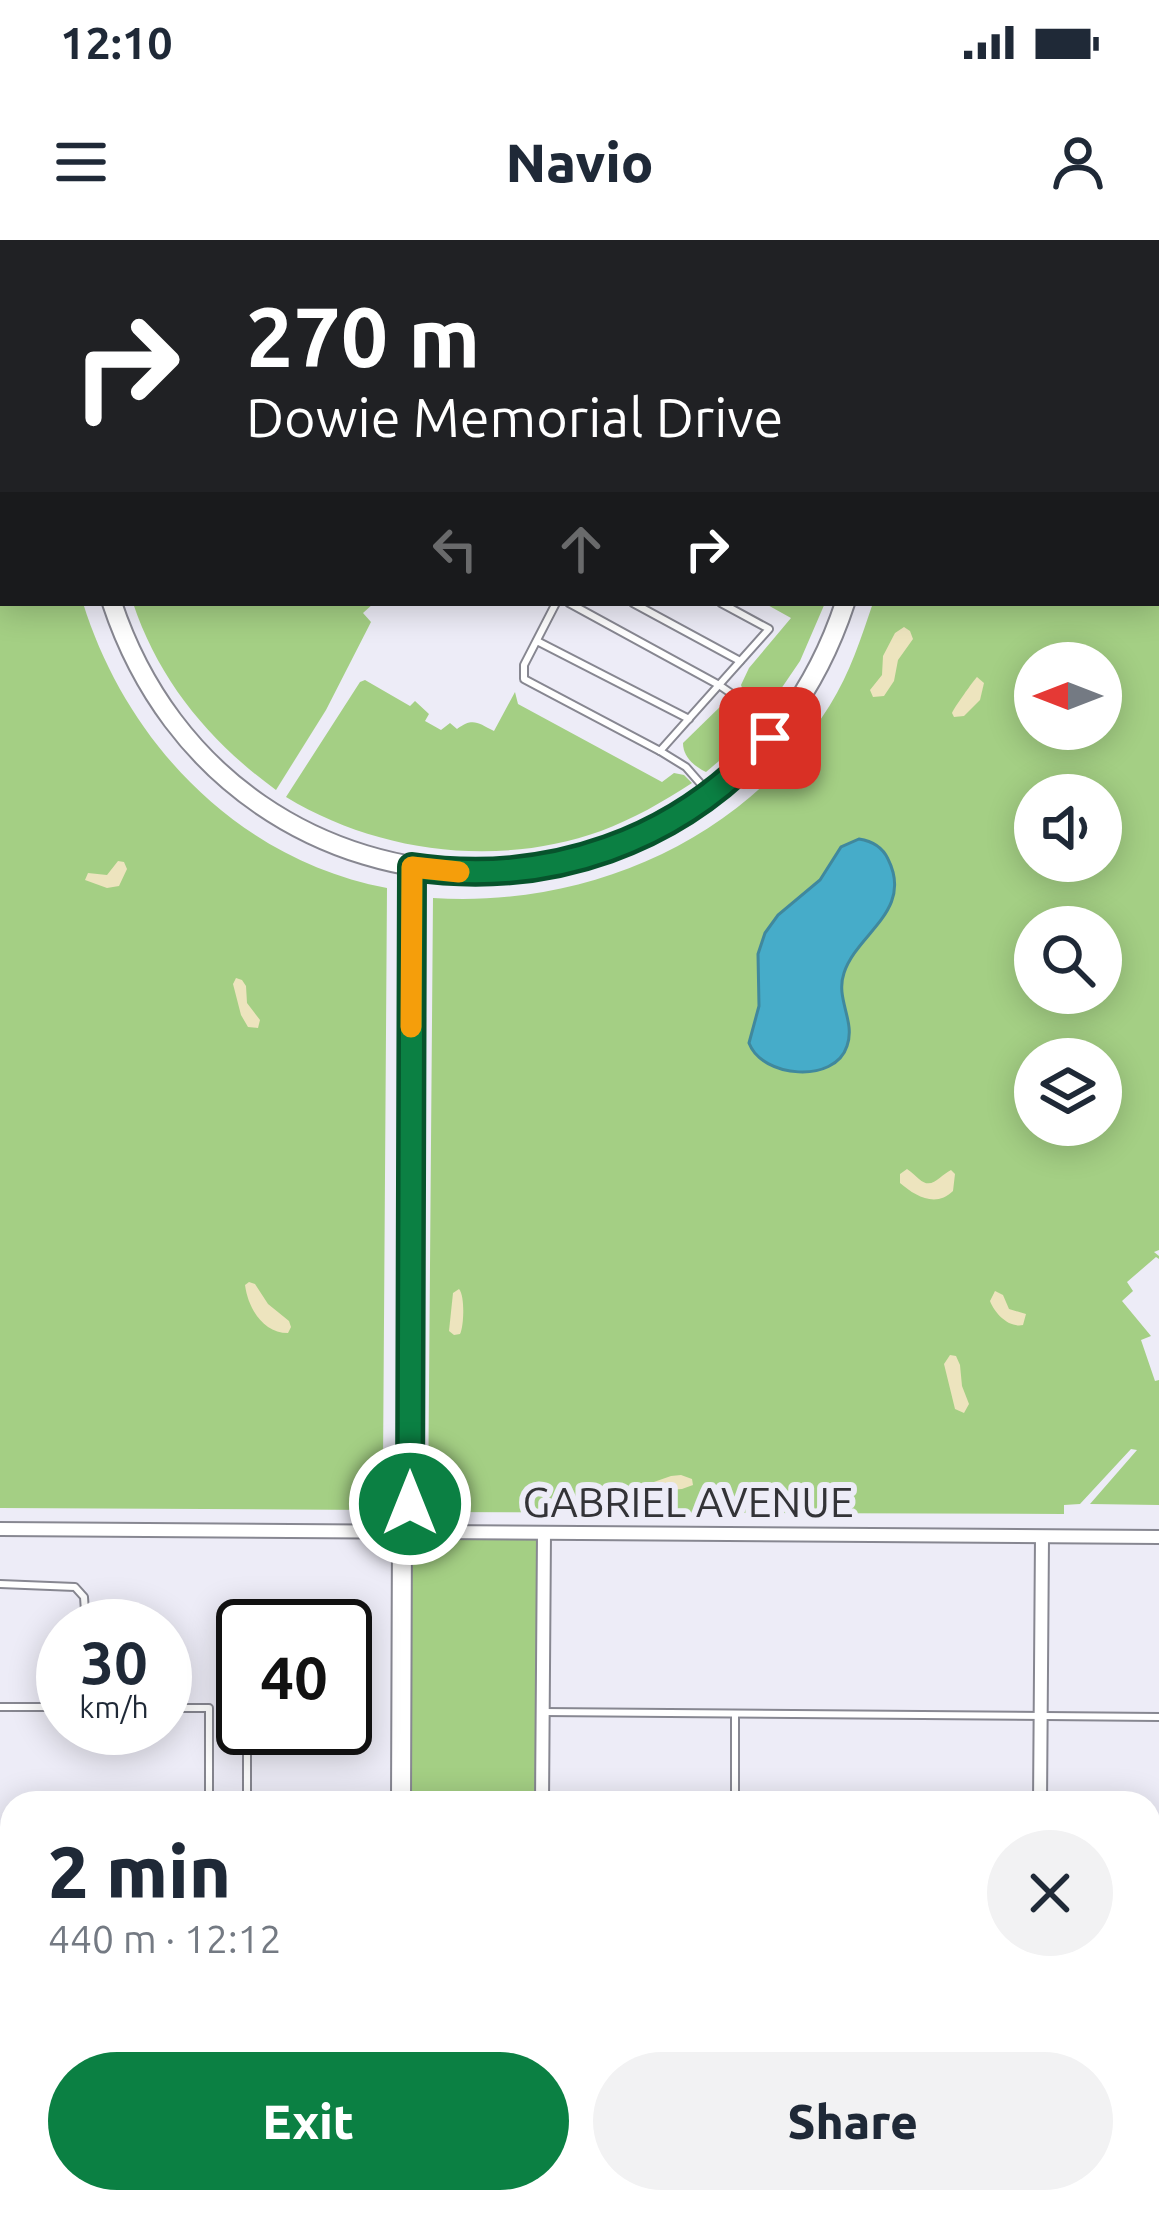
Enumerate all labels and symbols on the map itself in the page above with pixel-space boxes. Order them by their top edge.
north arrow [1014,642,1122,750]
pin [719,687,821,789]
position arrow [347,1441,473,1567]
street label: GABRIEL AVENUE [523,1478,853,1525]
speed limit sign: 40 [216,1599,372,1755]

